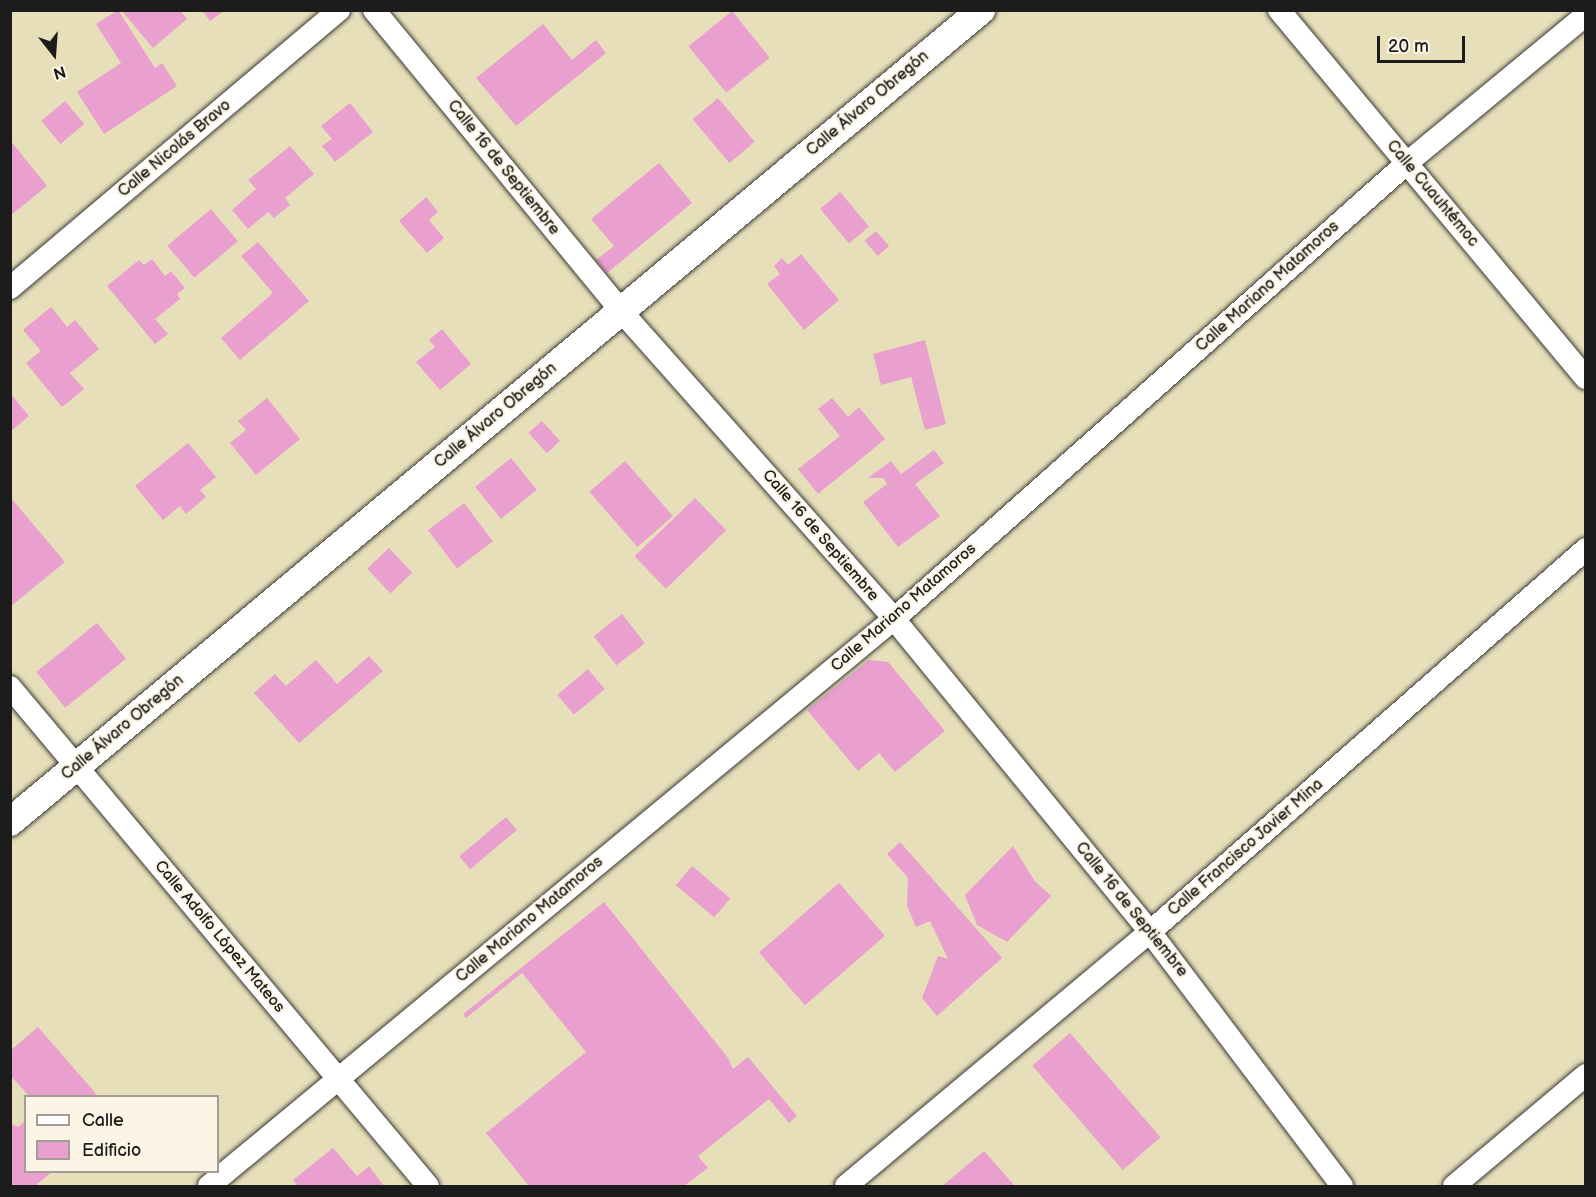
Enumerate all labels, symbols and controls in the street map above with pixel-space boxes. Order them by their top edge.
north arrow [24,24,84,84]
scale bar [1380,24,1468,62]
text: 20 m [1388,36,1429,57]
street label: Calle Álvaro Obregón [803,47,933,161]
text: N [51,61,68,83]
street label: Calle Nicolás Bravo [115,96,235,202]
street label: Calle 16 de Septiembre [443,97,563,239]
street label: Calle Cuauhtémoc [1382,137,1482,251]
street label: Calle Mariano Matamoros [1192,218,1344,356]
street label: Calle Álvaro Obregón [431,359,561,473]
street label: Calle 16 de Septiembre [758,466,882,606]
street label: Calle Mariano Matamoros [827,540,981,676]
street label: Calle Álvaro Obregón [58,671,188,785]
street label: Calle Francisco Javier Mina [1164,775,1328,921]
street label: Calle 16 de Septiembre [1071,839,1191,981]
street label: Calle Mariano Matamoros [452,853,608,987]
street label: Calle Adolfo López Mateos [150,857,288,1017]
legend [24,1095,219,1173]
text: Calle [82,1110,124,1131]
text: Edificio [82,1140,141,1161]

